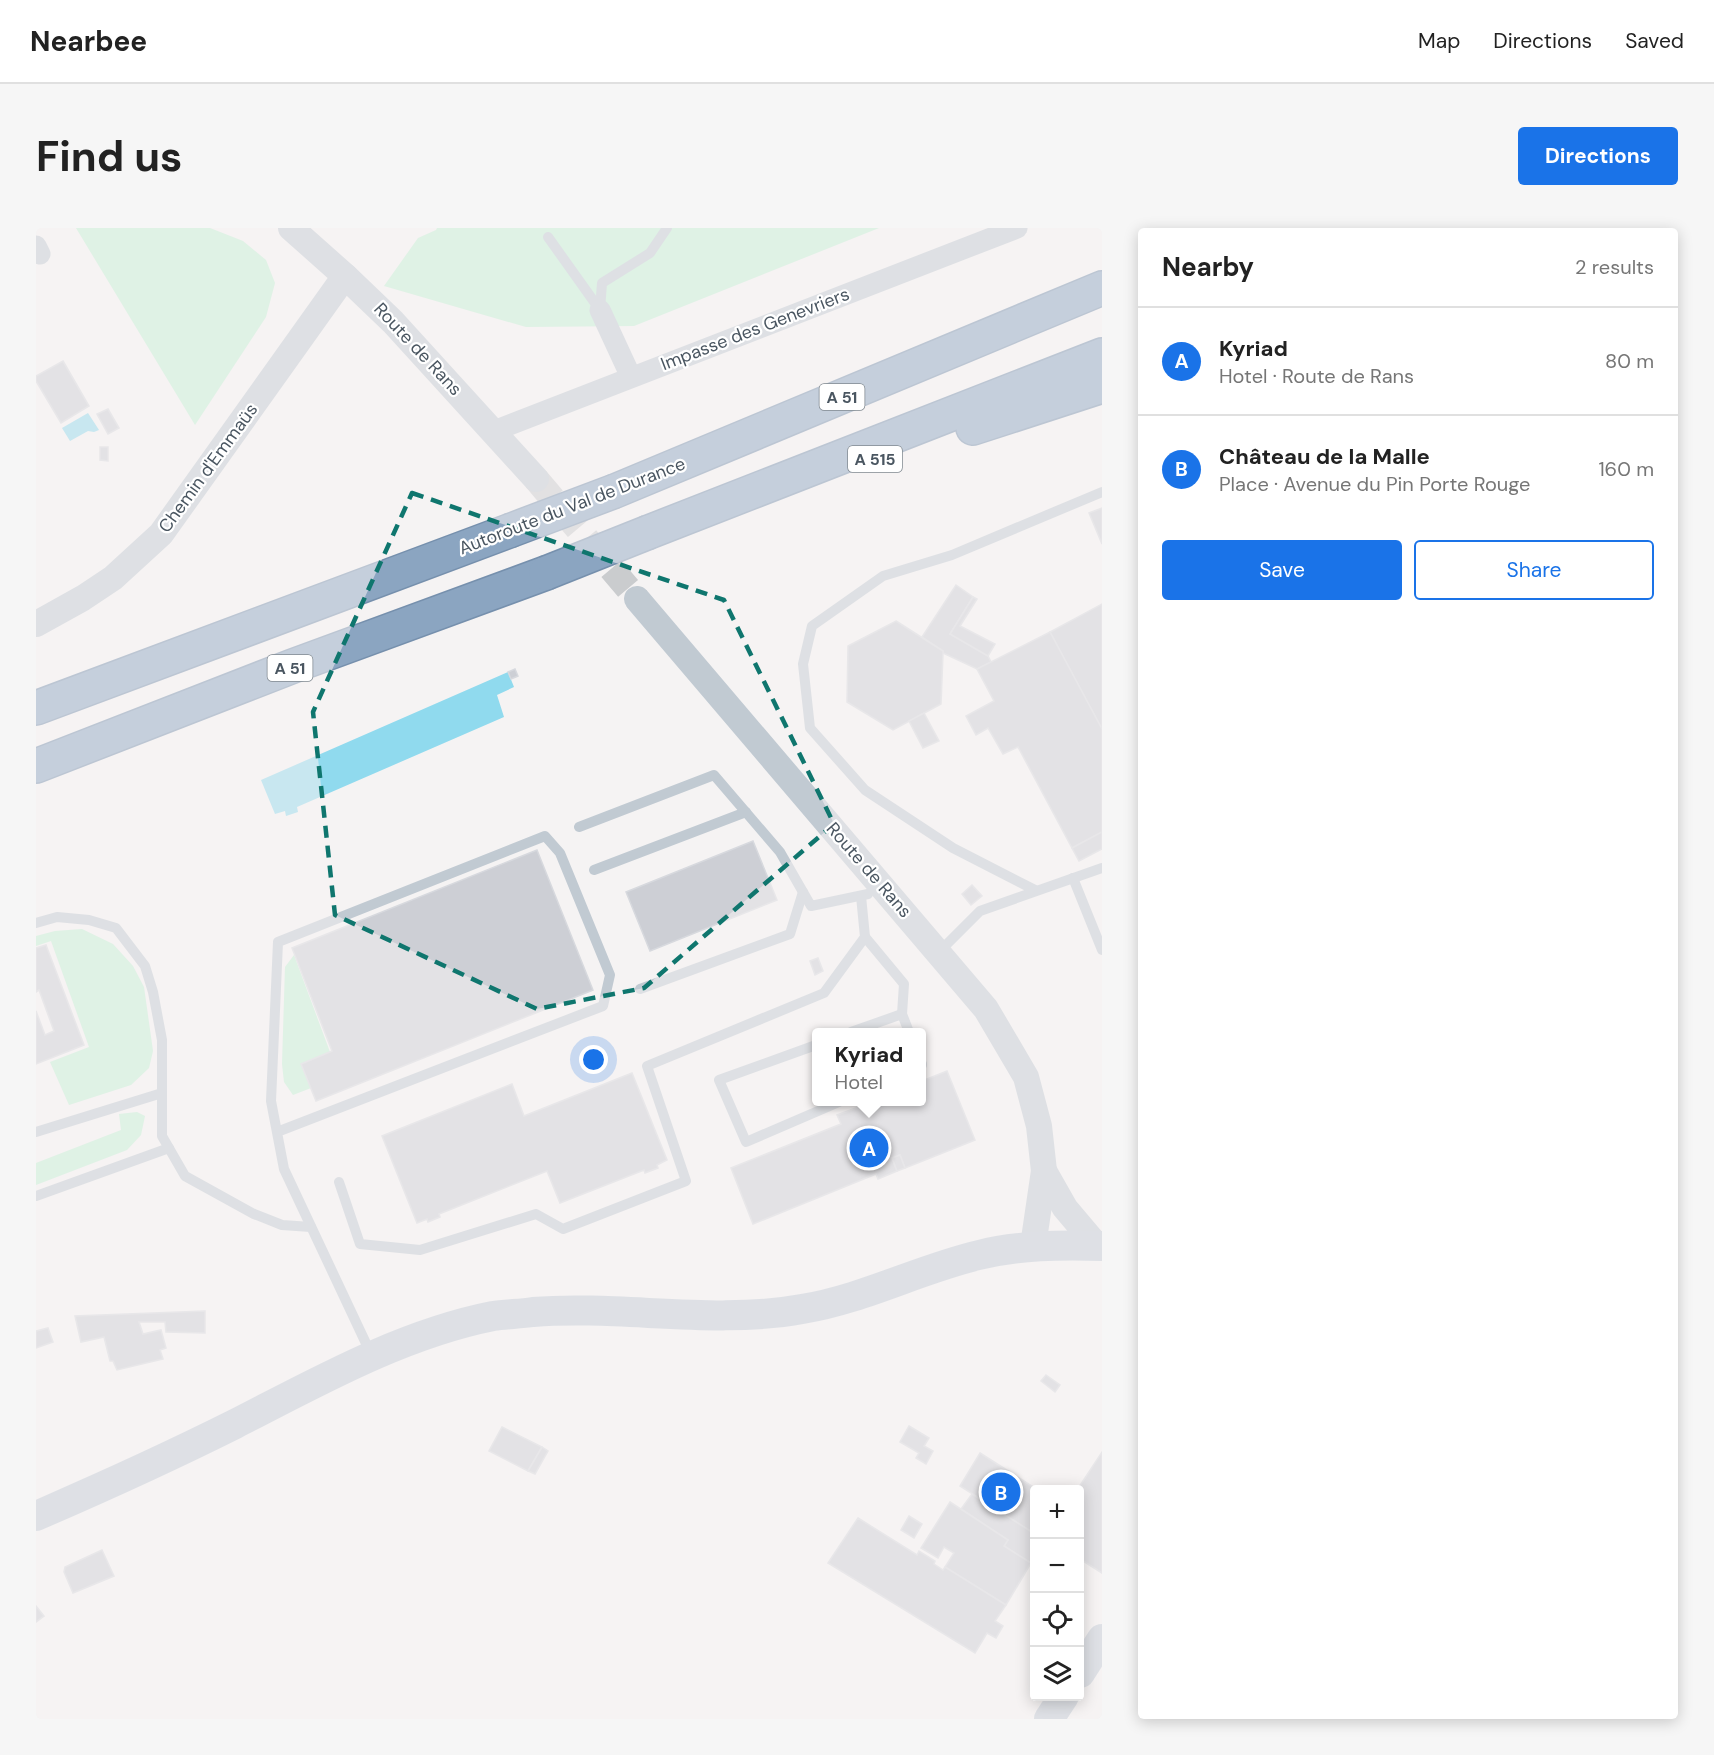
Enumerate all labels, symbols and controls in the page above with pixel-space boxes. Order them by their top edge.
text: Nearbee [30,23,147,60]
text: Map [1418,27,1460,55]
text: Directions [1493,27,1592,55]
text: Saved [1625,27,1684,55]
button: Directions [1518,127,1678,185]
text: Find us [36,129,182,184]
text: Nearby [1162,250,1254,284]
text: 2 results [1575,254,1654,280]
street label: Impasse des Genevriers [657,282,853,376]
street label: Route de Rans [369,297,467,401]
text: Kyriad [1219,334,1288,363]
text: A [1174,348,1189,374]
text: 80 m [1605,348,1654,374]
text: Hotel · Route de Rans [1219,363,1414,389]
road number: A 51 [820,384,864,410]
street label: Chemin d'Emmaüs [153,398,263,538]
text: Château de la Malle [1219,442,1430,471]
road number: A 515 [848,446,902,472]
street label: Autoroute du Val de Durance [455,452,689,560]
text: B [1175,456,1188,482]
text: 160 m [1598,456,1654,482]
text: Place · Avenue du Pin Porte Rouge [1219,471,1530,497]
button: Save [1162,540,1402,600]
button: Share [1414,540,1654,600]
road number: A 51 [268,655,312,681]
street label: Route de Rans [821,817,917,923]
popup [812,1028,926,1106]
text: Kyriad [835,1040,903,1069]
your location [579,1045,608,1074]
text: Hotel [835,1069,883,1095]
pin: A [850,1126,888,1170]
pin: B [982,1470,1020,1514]
map controls [1030,1485,1084,1701]
button: + [1030,1485,1084,1539]
button: − [1030,1539,1084,1593]
button: locate [1030,1593,1084,1647]
button: layers [1030,1647,1084,1701]

